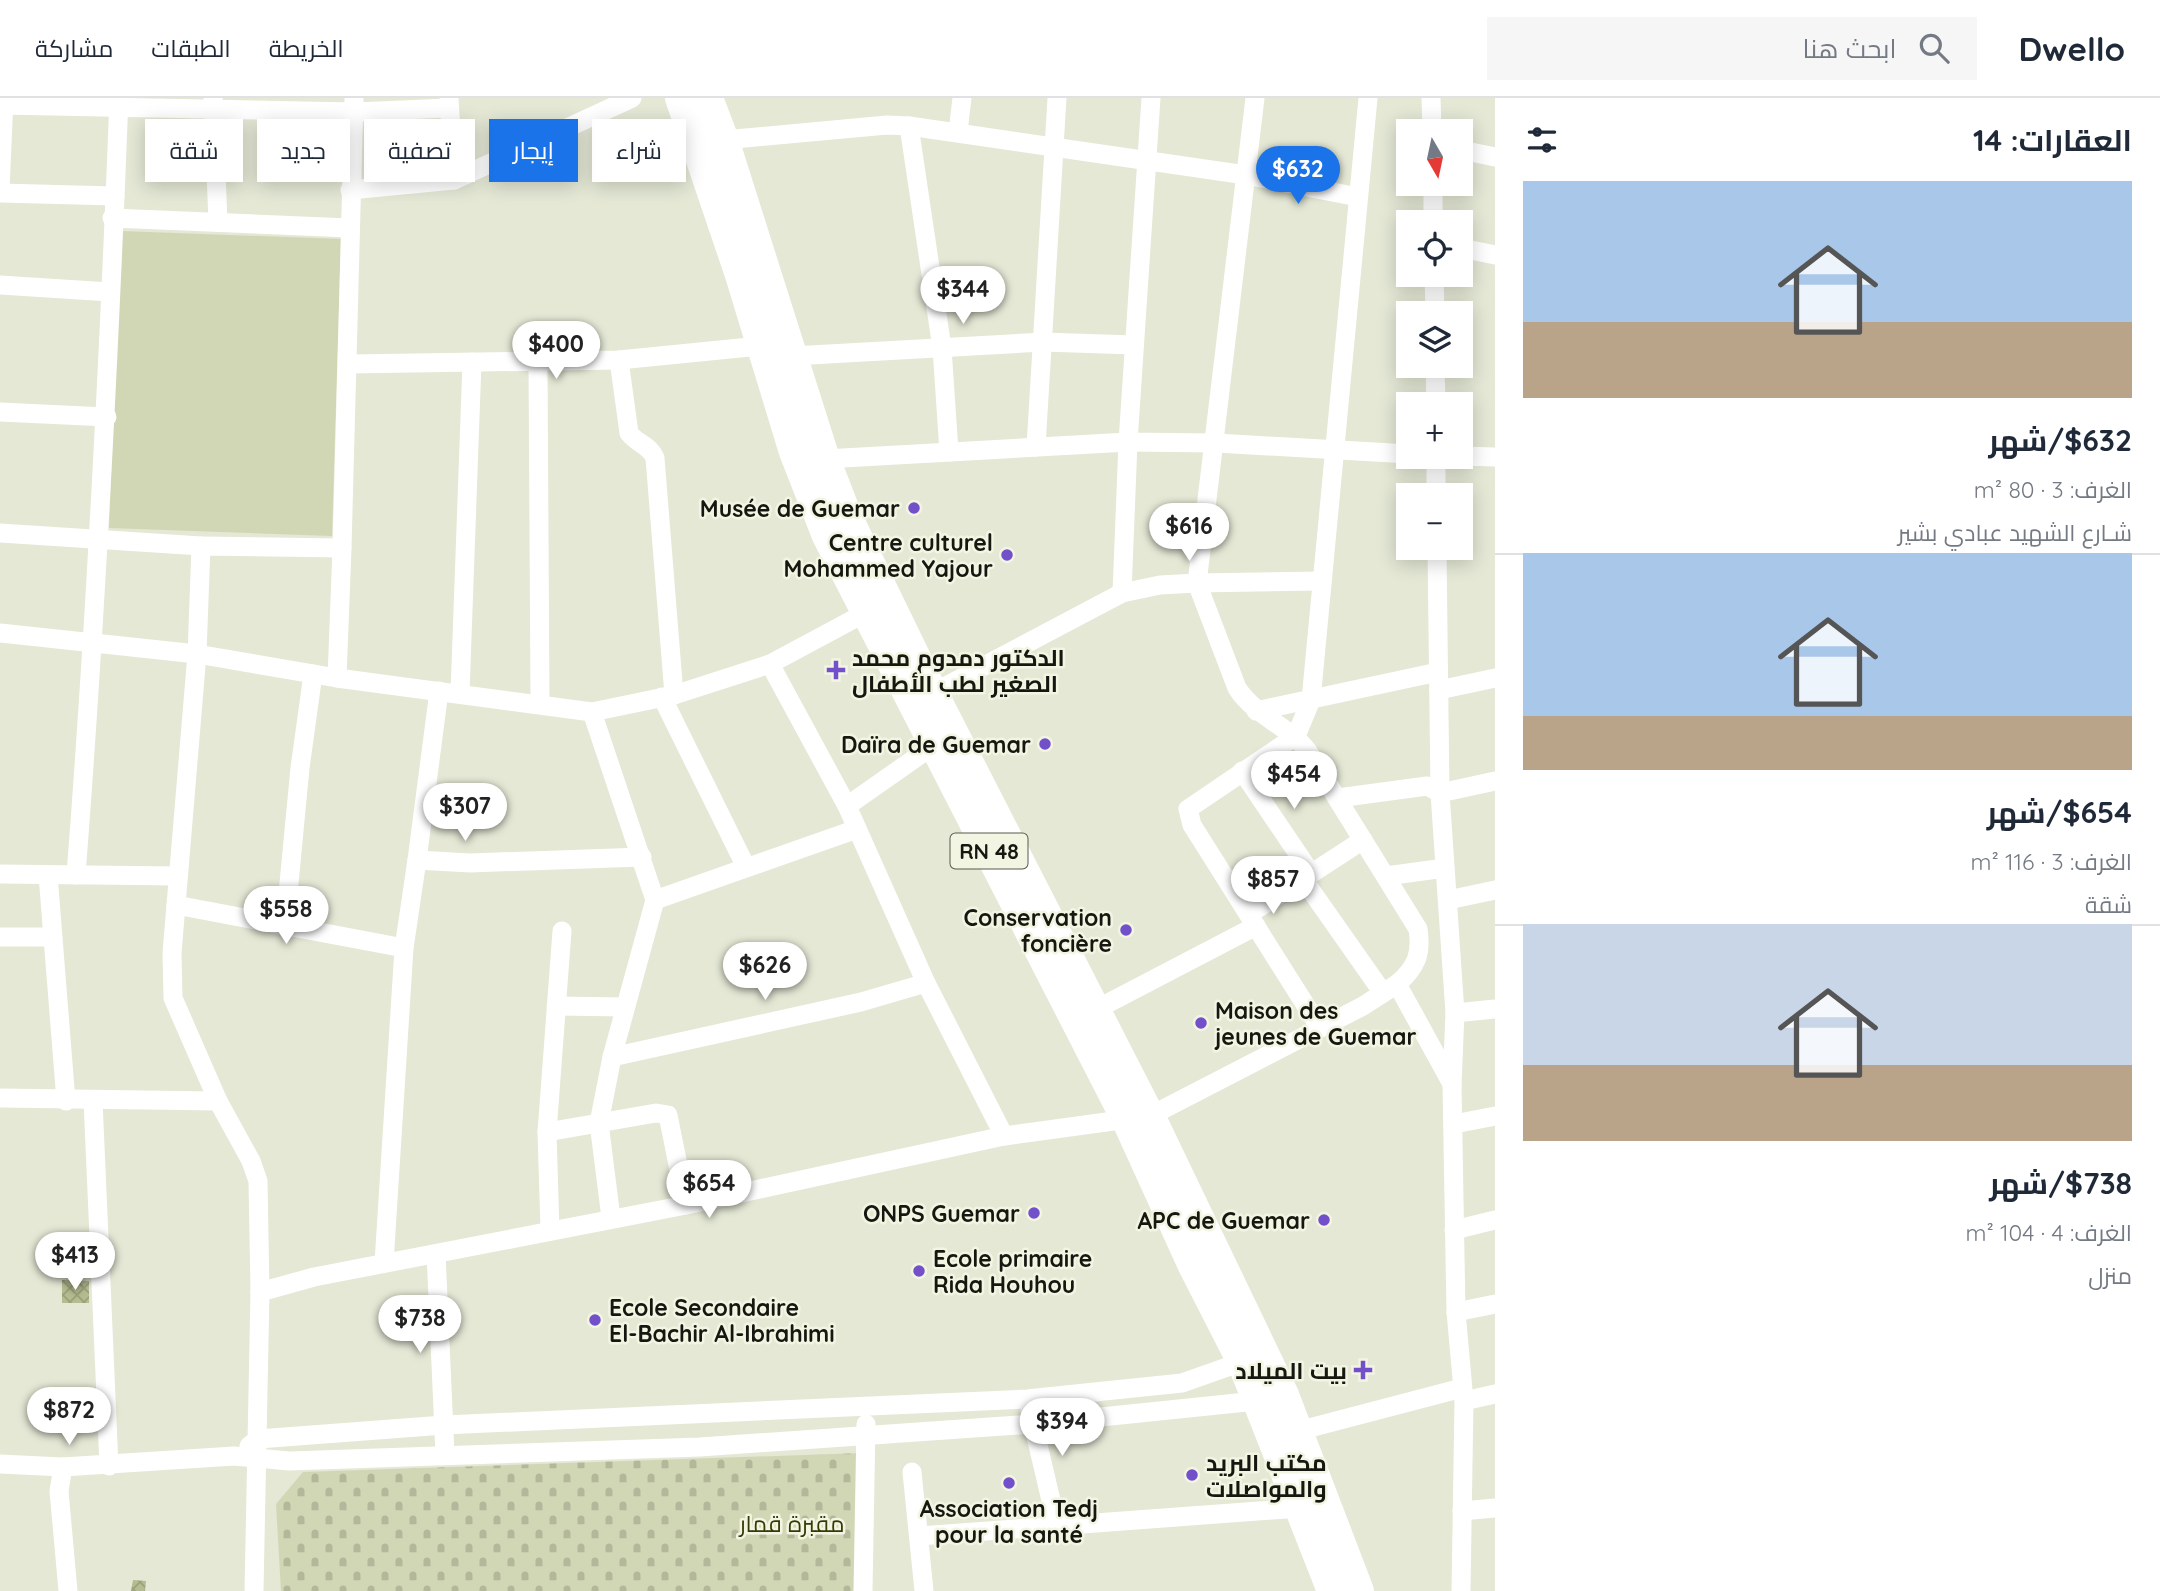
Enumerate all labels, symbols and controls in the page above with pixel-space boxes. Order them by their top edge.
search box [1487,17,1977,80]
text: Dwello [2019,28,2125,69]
icon: search [1915,29,1953,67]
text: ابحث هنا [1803,32,1897,65]
text: مشاركة [35,33,113,63]
text: الطبقات [151,33,231,63]
text: الخريطة [269,33,344,63]
chip: شقة [145,119,243,182]
chip: جديد [257,119,350,182]
chip: تصفية [364,119,475,182]
chip: إيجار [489,119,578,182]
chip: شراء [592,119,686,182]
north arrow [1396,119,1474,196]
map controls [1396,119,1473,560]
icon: filters [1523,121,1561,159]
text: العقارات: 14 [1973,121,2132,159]
pin: $632 [1257,146,1339,206]
text: $632 [1272,154,1324,183]
button: locate [1396,210,1473,287]
icon: home [1765,227,1891,353]
pin: $344 [922,266,1004,326]
text: $344 [936,274,990,303]
button: layers [1396,301,1473,378]
pin: $400 [515,322,597,381]
text: $400 [528,329,584,358]
button: + [1396,392,1473,469]
text: $632/شهر [1989,421,2132,459]
text: الغرف: 3 · 80 m² [1974,475,2132,504]
button: − [1396,483,1473,560]
place label: Musée de Guemar [700,494,900,523]
marker: Musée de Guemar [906,500,922,516]
pin: $616 [1148,504,1230,563]
text: $616 [1165,511,1213,540]
text: شـارع الشهيد عبادي بشير [1898,518,2132,547]
place label: Centre culturel Mohammed Yajour [783,528,993,583]
marker: Centre culturel Mohammed Yajour [999,547,1015,563]
icon: home [1765,599,1891,725]
place label: الدكتور دمدوم محمد الصغير لطب الأطفال [852,643,1065,698]
marker: الدكتور دمدوم محمد الصغير لطب الأطفال [826,660,846,680]
place label: Daïra de Guemar [841,730,1031,759]
marker: Daïra de Guemar [1037,736,1053,752]
pin: $454 [1253,752,1335,811]
text: $454 [1267,759,1321,788]
pin: $307 [424,784,506,843]
text: $307 [439,791,491,820]
text: $654/شهر [1987,793,2132,831]
road number: RN 48 [950,834,1028,868]
text: الغرف: 3 · 116 m² [1971,847,2132,876]
pin: $857 [1232,856,1314,916]
text: $857 [1247,864,1299,893]
pin: $558 [245,886,327,946]
text: شقة [2085,890,2132,919]
text: $558 [260,894,312,923]
place label: Conservation foncière [964,903,1112,958]
marker: Conservation foncière [1118,922,1134,938]
pin: $626 [724,942,806,1002]
text: $626 [739,950,791,979]
icon: home [1765,970,1891,1096]
place label: Maison des jeunes de Guemar [1214,996,1416,1051]
marker: Maison des jeunes de Guemar [1193,1015,1209,1031]
pin: $654 [668,1160,750,1220]
text: $738/شهر [1989,1164,2132,1202]
text: $654 [682,1168,736,1197]
place label: ONPS Guemar [863,1199,1020,1228]
marker: ONPS Guemar [1026,1205,1042,1221]
place label: APC de Guemar [1137,1206,1310,1235]
marker: APC de Guemar [1316,1212,1332,1228]
text: الغرف: 4 · 104 m² [1966,1218,2132,1247]
pin: $413 [34,1232,116,1292]
text: $413 [51,1240,99,1269]
place label: Ecole primaire Rida Houhou [933,1244,1092,1299]
text: منزل [2088,1261,2132,1290]
marker: Ecole primaire Rida Houhou [911,1263,927,1279]
place label: Ecole Secondaire El-Bachir Al-Ibrahimi [609,1293,835,1348]
pin: $738 [379,1296,461,1355]
text: $738 [394,1303,446,1332]
marker: Ecole Secondaire El-Bachir Al-Ibrahimi [587,1312,603,1328]
place label: بيت الميلاد [1235,1356,1347,1385]
marker: بيت الميلاد [1353,1360,1373,1380]
pin: $872 [28,1388,110,1447]
text: $872 [43,1395,95,1424]
pin: $394 [1021,1398,1103,1458]
text: $394 [1036,1406,1088,1435]
place label: مكتب البريد والمواصلات [1206,1448,1327,1503]
marker: مكتب البريد والمواصلات [1184,1467,1200,1483]
marker: Association Tedj pour la santé [1001,1475,1017,1491]
place label: Association Tedj pour la santé [920,1494,1098,1549]
park label: مقبرة قمار [737,1509,845,1538]

